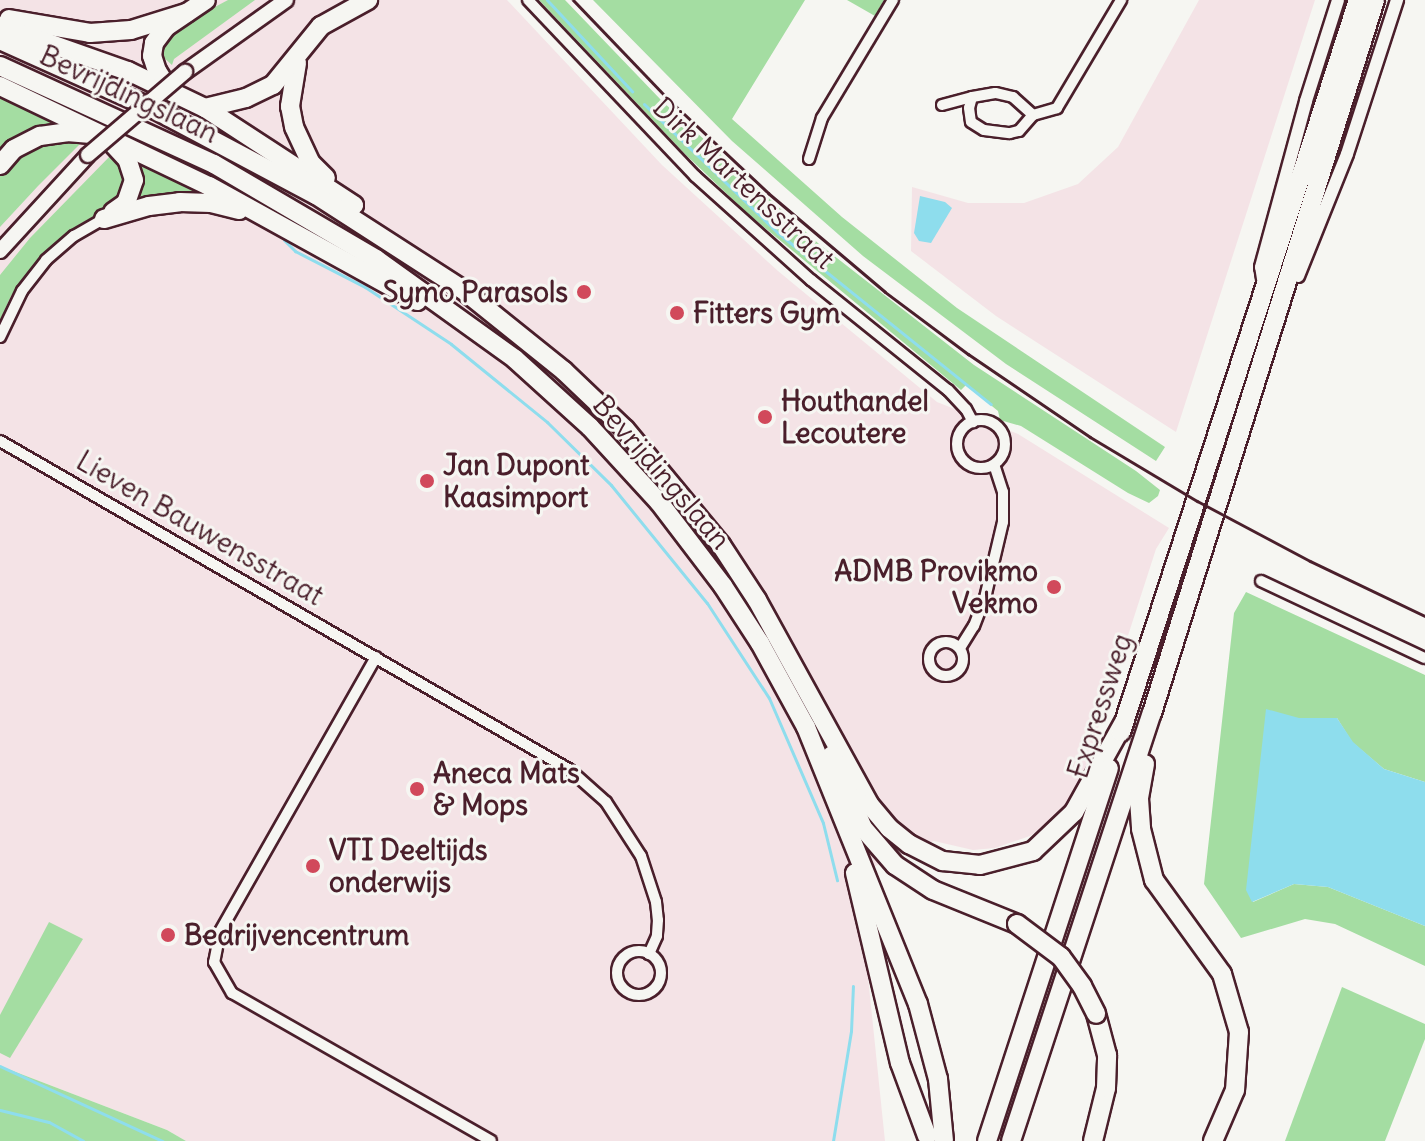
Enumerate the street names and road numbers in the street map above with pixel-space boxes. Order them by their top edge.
street label: Bevrijdingslaan [35,38,223,150]
street label: Dirk Martensstraat [646,90,842,276]
street label: Bevrijdingslaan [586,388,738,556]
street label: Lieven Bauwensstraat [71,444,329,612]
street label: Expressweg [1061,630,1139,782]

